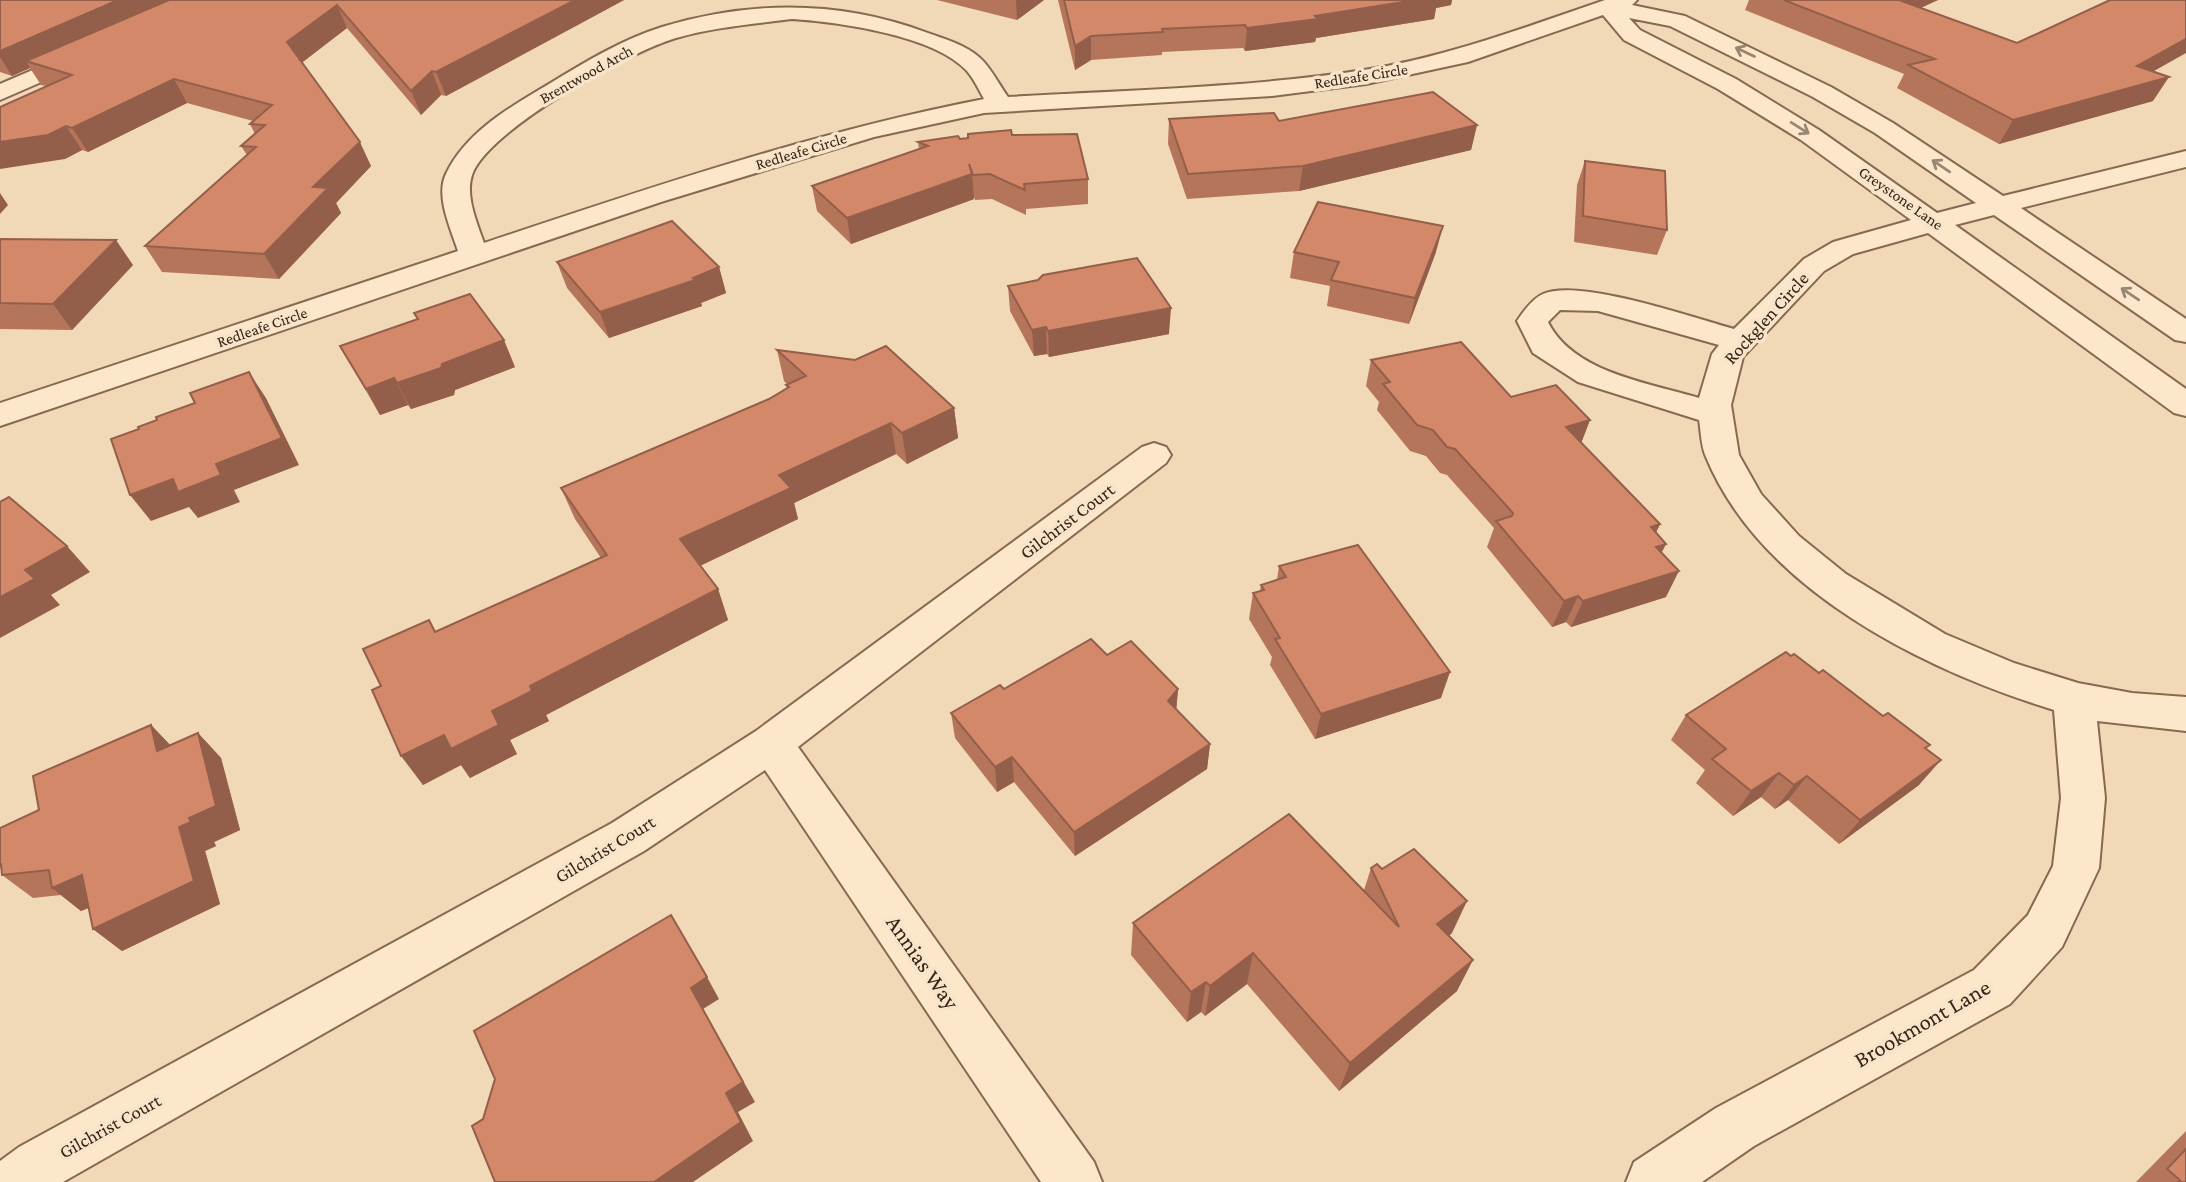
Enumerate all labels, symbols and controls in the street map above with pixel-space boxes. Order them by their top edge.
street label: Brentwood Arch [537,41,636,107]
one-way arrow [1735,45,1756,58]
street label: Redleafe Circle [1313,60,1409,92]
one-way arrow [1790,122,1810,136]
street label: Redleafe Circle [753,129,849,173]
one-way arrow [1932,159,1952,173]
street label: Greystone Lane [1855,163,1946,234]
street label: Rockglen Circle [1719,268,1813,368]
one-way arrow [2121,287,2140,301]
street label: Redleafe Circle [215,304,309,350]
street label: Gilchrist Court [1016,478,1119,563]
street label: Gilchrist Court [551,811,659,887]
street label: Annias Way [881,910,965,1014]
street label: Brookmont Lane [1849,974,1995,1072]
street label: Gilchrist Court [56,1089,165,1162]

